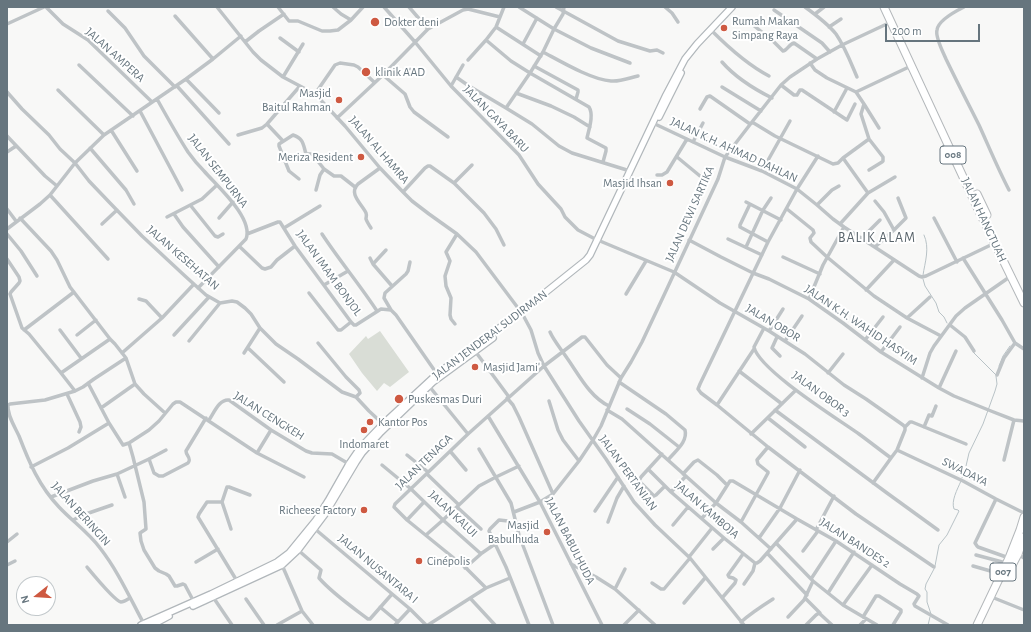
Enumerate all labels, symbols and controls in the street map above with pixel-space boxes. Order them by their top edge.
place label: Rumah Makan Simpang Raya [732,14,800,42]
place label: Dokter deni [384,15,439,29]
marker: Dokter deni [369,16,381,28]
scale bar [887,16,982,42]
marker: Rumah Makan Simpang Raya [719,23,729,33]
street label: JALAN AMPERA [82,25,148,85]
text: 200 m [892,25,922,37]
place label: klinik A'AD [375,65,425,79]
marker: klinik A'AD [360,66,372,78]
street label: JALAN GAYA BARU [460,82,532,156]
place label: Masjid Baitul Rahman [262,86,331,114]
marker: Masjid Baitul Rahman [334,95,344,105]
street label: JALAN AL HAMRA [346,113,412,187]
street label: JALAN K.H. AHMAD DAHLAN [668,114,800,186]
street label: JALAN SEMPURNA [185,131,251,211]
road number: 008 [940,146,966,164]
place label: Meriza Resident [278,150,353,164]
marker: Meriza Resident [356,152,366,162]
street label: JALAN DEWI SARTIKA [662,164,718,264]
place label: Masjid Ihsan [603,176,662,190]
street label: JALAN HANGTUAH [958,176,1010,264]
marker: Masjid Ihsan [665,178,675,188]
street label: JALAN KESEHATAN [144,223,222,293]
street label: JALAN IMAM BONJOL [293,227,365,319]
district label: BALIK ALAM [838,230,916,246]
street label: JALAN K.H. WAHID HASYIM [802,282,920,368]
street label: JALAN JENDERAL SUDIRMAN [430,287,550,383]
street label: JALAN OBOR [743,301,803,345]
place label: Masjid Jami' [483,360,540,374]
marker: Masjid Jami' [470,362,480,372]
street label: JALAN OBOR 3 [789,368,853,420]
street label: JALAN CENGKEH [231,389,307,443]
place label: Puskesmas Duri [408,392,482,406]
marker: Puskesmas Duri [393,393,405,405]
place label: Kantor Pos [378,415,427,429]
marker: Kantor Pos [365,417,375,427]
marker: Indomaret [359,425,369,435]
street label: JALAN TENAGA [393,431,455,493]
street label: JALAN PERTANIAN [596,432,660,514]
place label: Indomaret [339,437,389,451]
street label: SWADAYA [940,454,990,490]
street label: JALAN KAMBOJA [672,478,742,542]
street label: JALAN BERINGIN [48,479,114,549]
street label: JALAN KALUI [425,488,481,540]
street label: JALAN BABULHUDA [542,495,598,587]
place label: Richeese Factory [279,503,356,517]
marker: Richeese Factory [359,505,369,515]
street label: JALAN BANDES 2 [817,515,893,571]
place label: Masjid Babulhuda [488,518,539,546]
marker: Masjid Babulhuda [542,527,552,537]
street label: JALAN NUSANTARA I [335,531,421,607]
place label: Cinépolis [427,554,470,568]
marker: Cinépolis [414,556,424,566]
road number: 007 [990,563,1016,581]
north arrow [16,576,56,616]
text: N [19,594,31,605]

